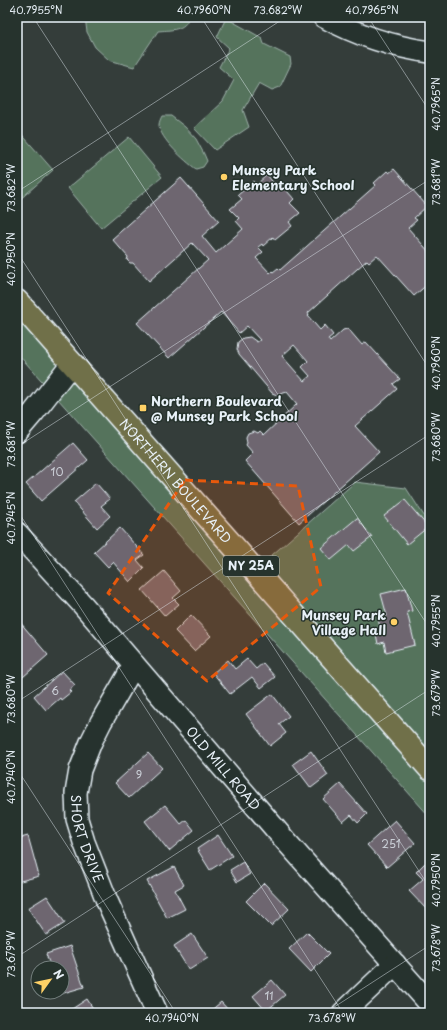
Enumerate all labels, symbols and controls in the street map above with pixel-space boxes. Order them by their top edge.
text: 40.7955°N [10,2,63,17]
text: 40.7960°N [177,2,231,17]
text: 73.682°W [254,2,303,17]
text: 40.7965°N [345,2,399,17]
text: 40.7965°N [428,77,443,131]
text: 73.681°W [428,158,443,205]
place label: Munsey Park Elementary School [232,160,354,194]
text: 73.682°W [3,163,18,212]
marker: Munsey Park Elementary School [219,172,229,182]
text: 40.7950°N [3,232,18,286]
text: 40.7960°N [428,336,443,390]
place label: Northern Boulevard @ Munsey Park School [151,391,298,425]
marker: Northern Boulevard @ Munsey Park School [138,403,148,413]
text: 73.680°W [428,412,443,462]
street label: NORTHERN BOULEVARD [116,414,237,547]
text: 73.681°W [3,420,18,467]
house number: 10 [51,463,63,480]
text: 40.7945°N [3,491,18,544]
road number: NY 25A [223,556,279,576]
text: 40.7955°N [428,594,443,647]
place label: Munsey Park Village Hall [301,605,386,639]
marker: Munsey Park Village Hall [389,617,399,627]
text: 73.679°W [428,669,443,717]
text: 73.680°W [3,674,18,724]
house number: 6 [51,682,59,699]
street label: OLD MILL ROAD [182,722,265,814]
text: 40.7940°N [3,750,18,804]
house number: 9 [136,766,142,783]
street label: SHORT DRIVE [67,795,109,885]
house number: 251 [381,835,401,852]
text: 40.7950°N [428,853,443,907]
text: 73.678°W [428,923,443,972]
text: 73.679°W [3,930,18,978]
north arrow [30,960,70,1000]
text: N [49,966,68,983]
house number: 11 [264,987,274,1004]
text: 40.7940°N [145,1010,199,1025]
text: 73.678°W [308,1010,357,1025]

